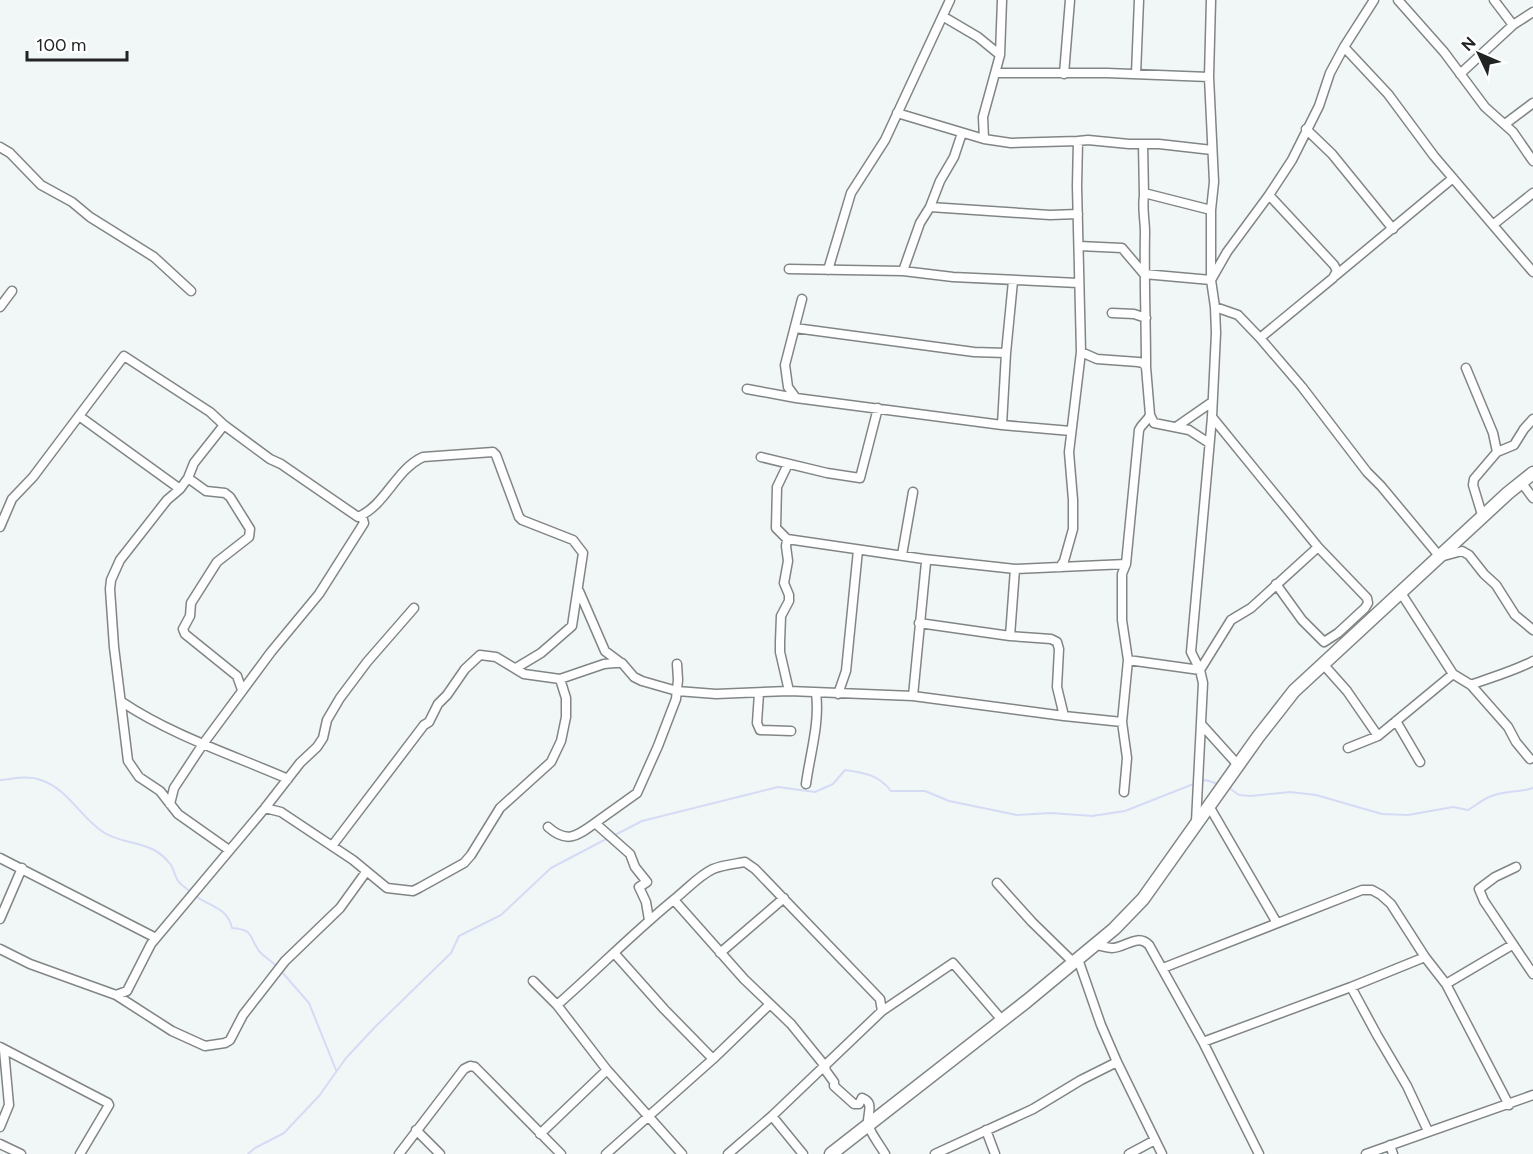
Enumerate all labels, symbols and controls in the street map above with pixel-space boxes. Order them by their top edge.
scale bar [27,24,128,62]
north arrow [1449,24,1509,84]
text: N [1457,33,1480,55]
text: 100 m [36,34,86,56]

